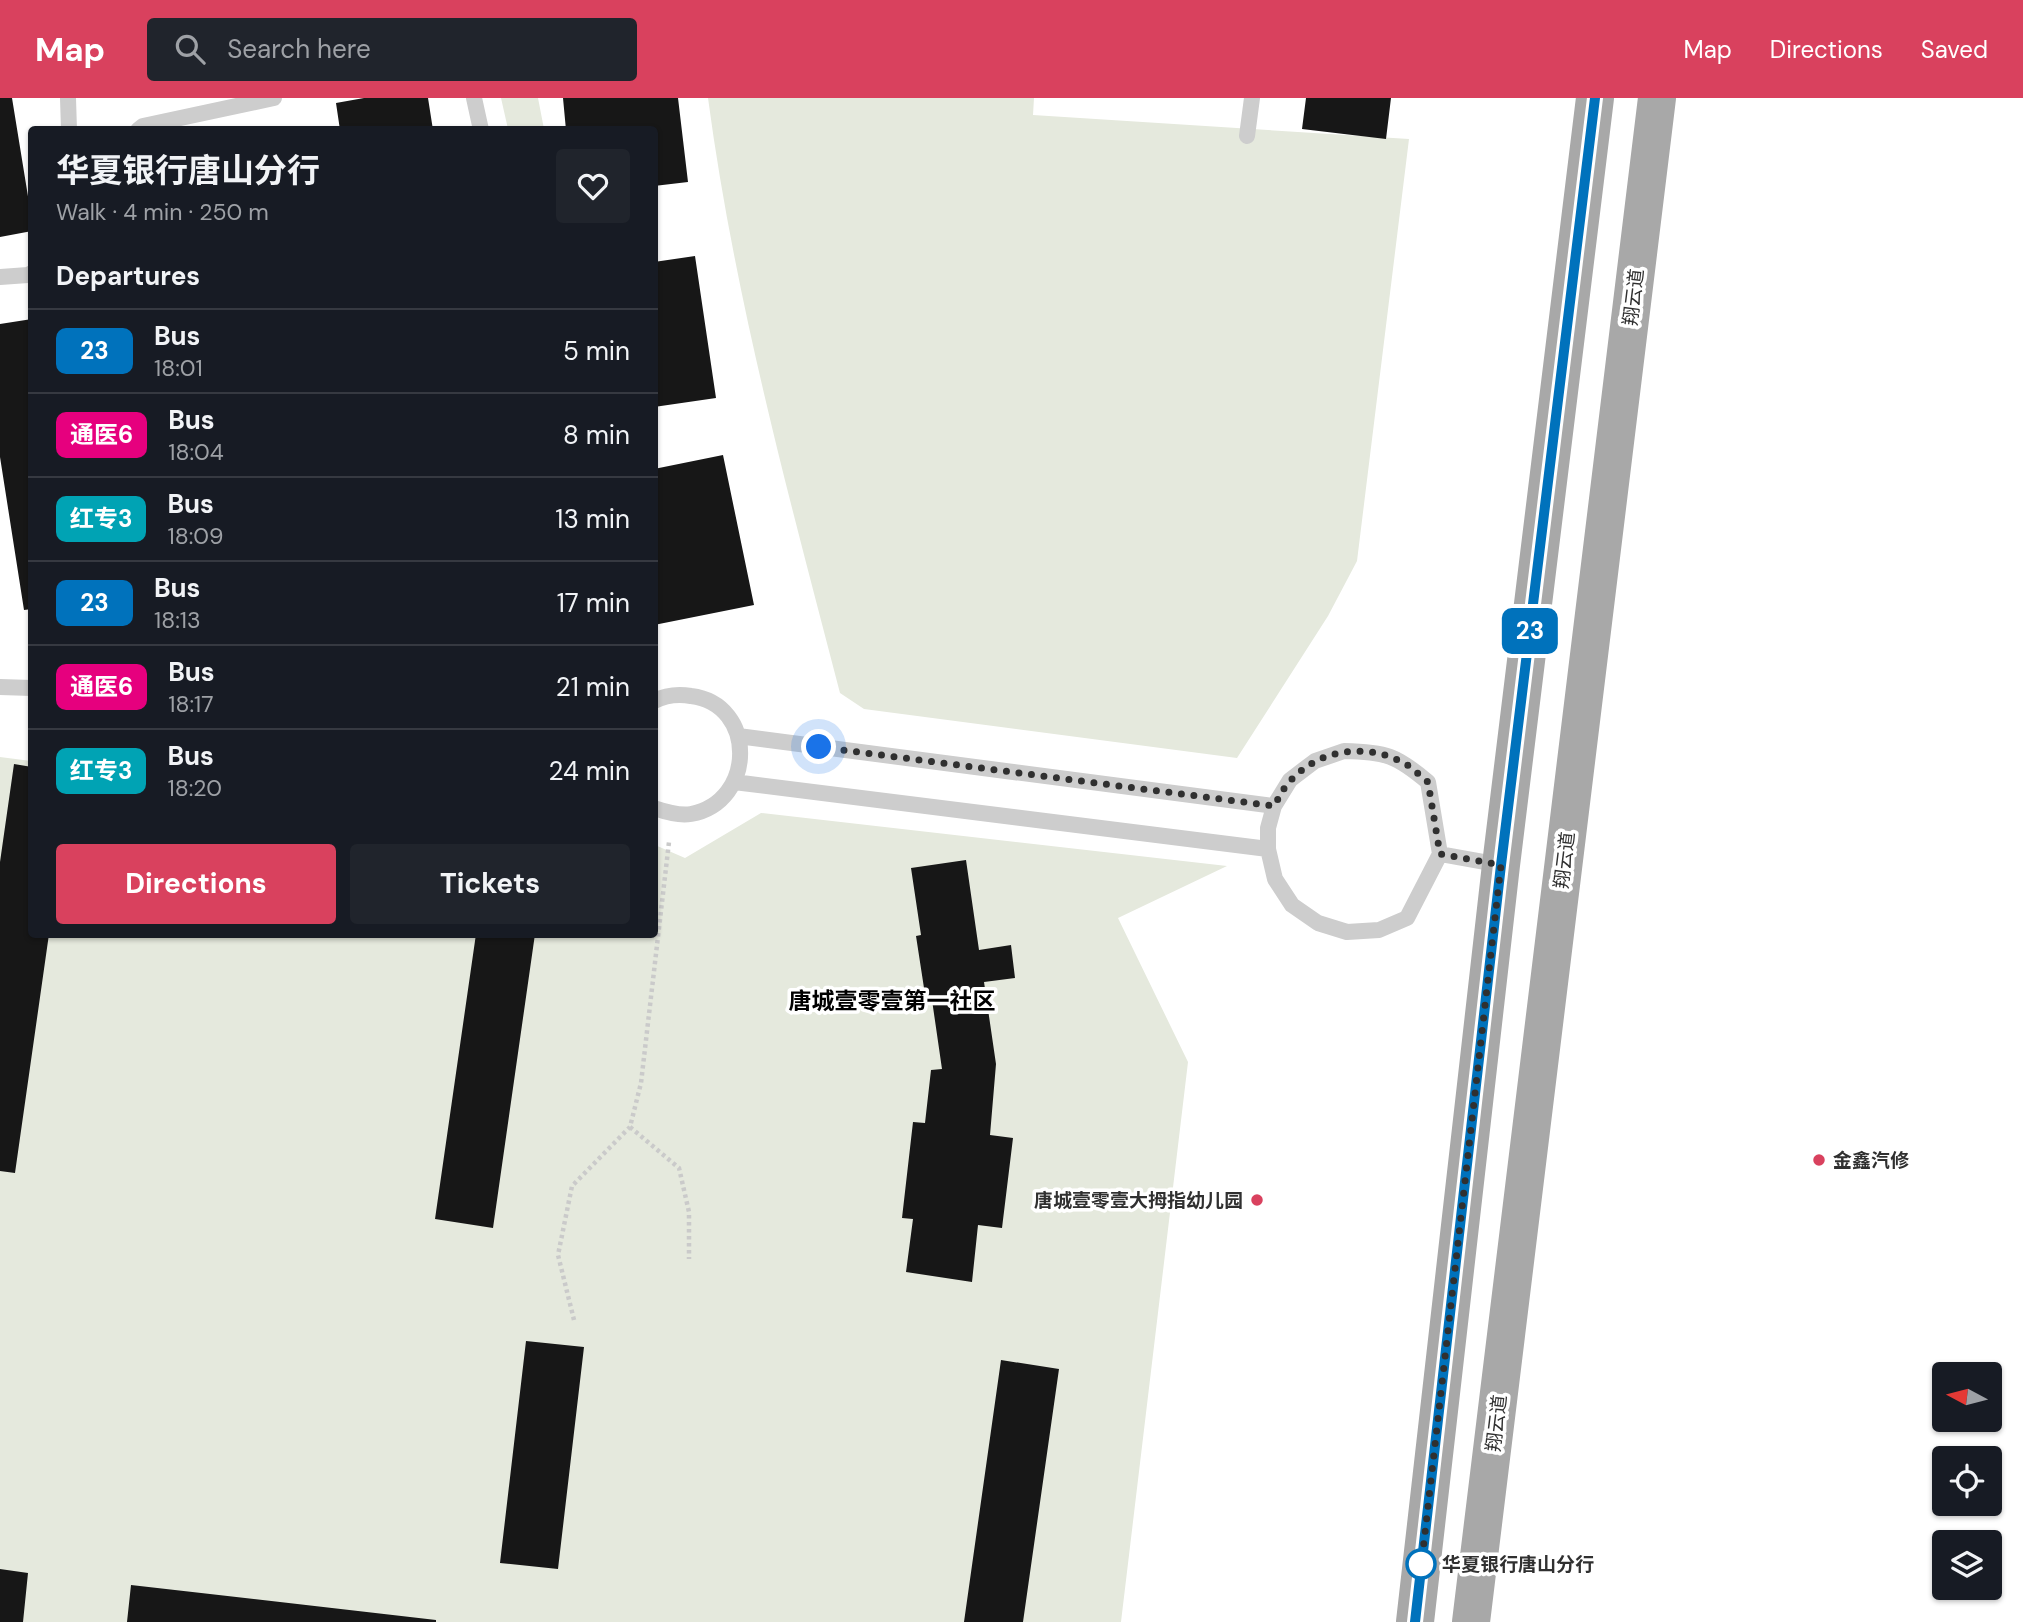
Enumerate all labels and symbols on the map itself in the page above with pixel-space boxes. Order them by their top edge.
street label: 翔云道 [1618,267,1649,327]
line badge: 23 [1498,608,1562,654]
your location [801,729,836,764]
street label: 翔云道 [1549,830,1580,890]
district label: 唐城壹零壹第一社区 [789,986,996,1016]
place label: 金鑫汽修 [1833,1148,1909,1173]
marker: 金鑫汽修 [1811,1152,1827,1168]
place label: 唐城壹零壹大拇指幼儿园 [1034,1188,1243,1213]
marker: 唐城壹零壹大拇指幼儿园 [1249,1192,1265,1208]
north arrow [1932,1362,2002,1432]
street label: 翔云道 [1481,1393,1512,1453]
marker: 华夏银行唐山分行 [1406,1549,1436,1579]
place label: 华夏银行唐山分行 [1442,1552,1594,1577]

